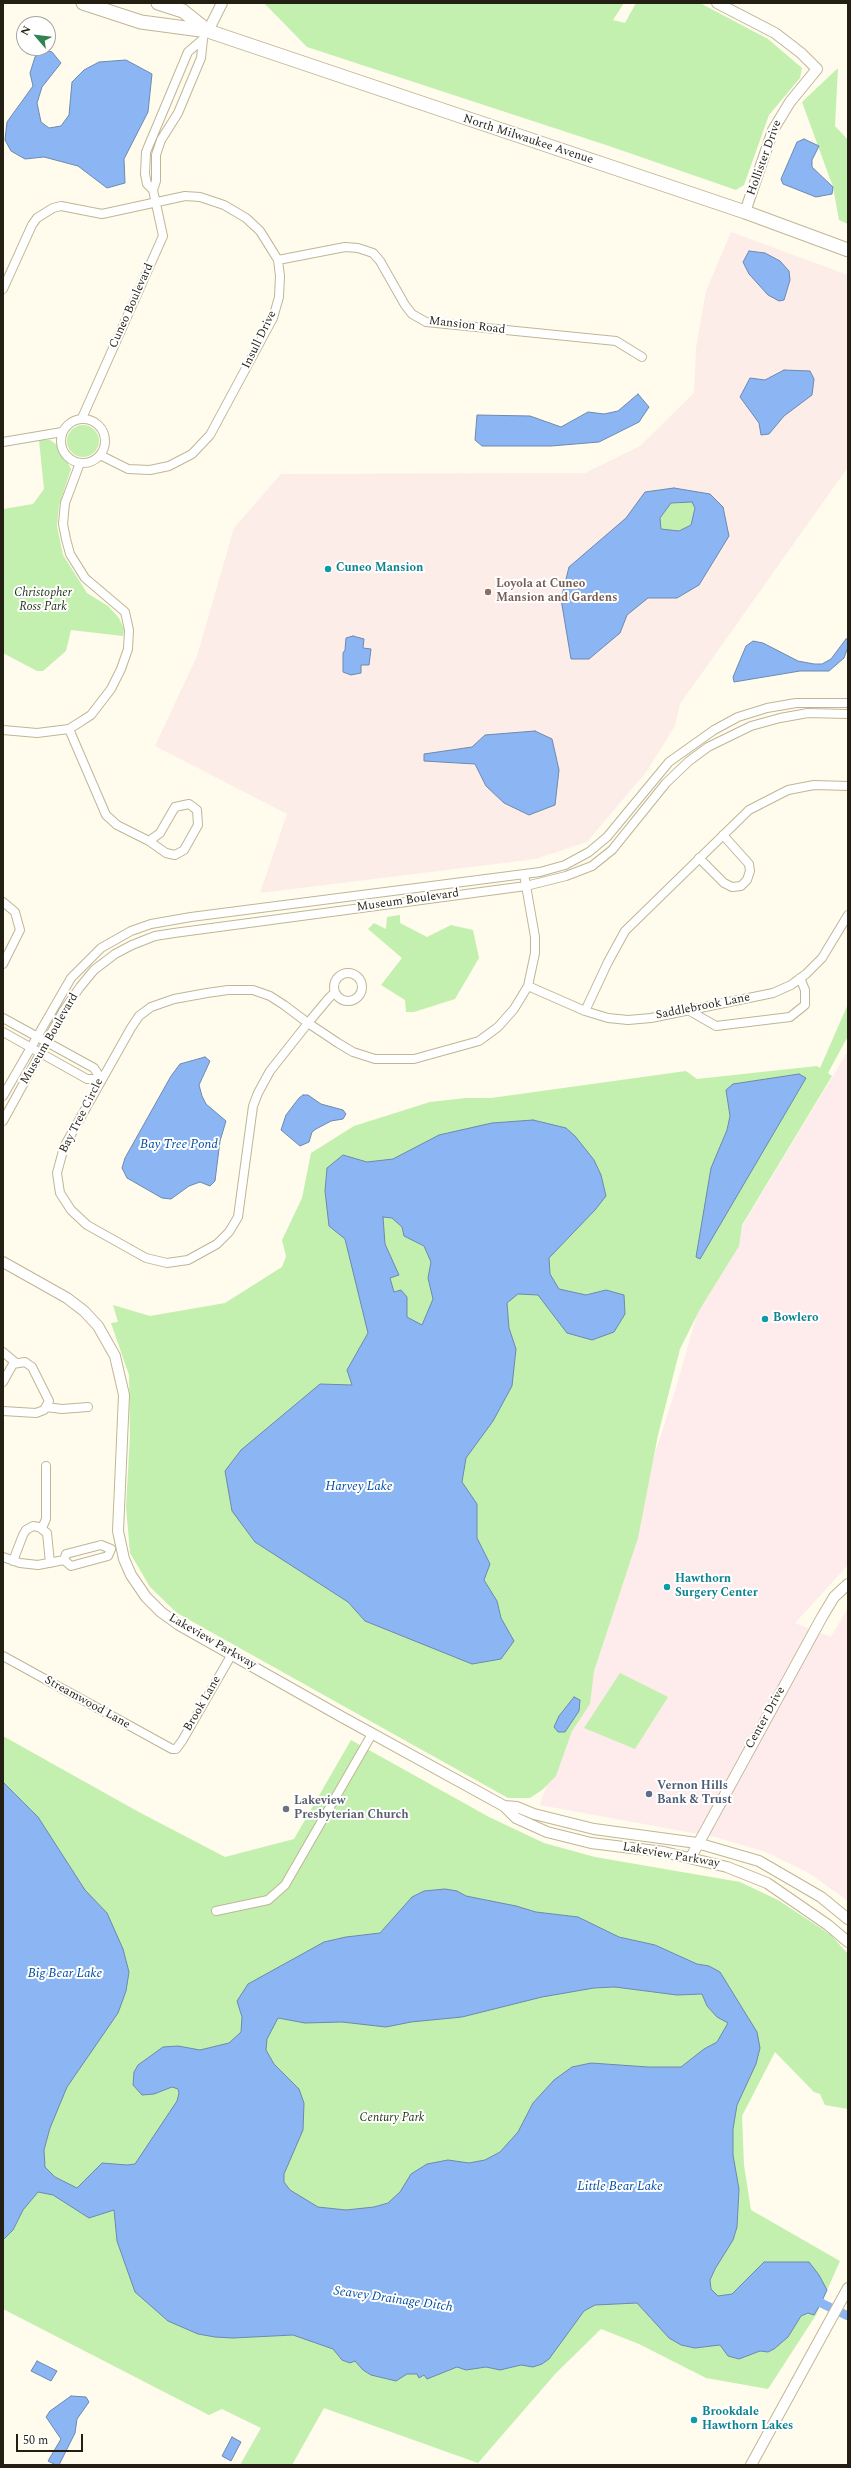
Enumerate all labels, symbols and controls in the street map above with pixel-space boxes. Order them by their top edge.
north arrow [16,16,56,56]
text: N [16,23,35,39]
street label: North Milwaukee Avenue [461,112,595,168]
street label: Hollister Drive [745,118,785,198]
street label: Cuneo Boulevard [107,261,157,351]
street label: Insull Drive [240,309,280,371]
street label: Mansion Road [428,314,506,338]
place label: Cuneo Mansion [336,562,423,576]
marker: Cuneo Mansion [323,564,333,574]
place label: Loyola at Cuneo Mansion and Gardens [496,578,617,606]
park label: Christopher Ross Park [14,587,72,615]
marker: Loyola at Cuneo Mansion and Gardens [483,587,493,597]
street label: Museum Boulevard [356,887,460,915]
street label: Museum Boulevard [18,991,82,1087]
street label: Saddlebrook Lane [655,991,751,1023]
street label: Bay Tree Circle [57,1076,107,1156]
water label: Bay Tree Pond [140,1137,218,1153]
place label: Bowlero [773,1312,818,1326]
marker: Bowlero [760,1314,770,1324]
water label: Harvey Lake [325,1479,393,1495]
place label: Hawthorn Surgery Center [675,1573,758,1601]
marker: Hawthorn Surgery Center [662,1582,672,1592]
street label: Lakeview Parkway [166,1611,258,1673]
street label: Streamwood Lane [42,1674,132,1732]
street label: Brook Lane [181,1674,225,1734]
street label: Center Drive [743,1684,789,1752]
place label: Vernon Hills Bank & Trust [657,1780,732,1808]
marker: Vernon Hills Bank & Trust [644,1789,654,1799]
place label: Lakeview Presbyterian Church [294,1795,409,1823]
marker: Lakeview Presbyterian Church [281,1804,291,1814]
street label: Lakeview Parkway [621,1840,721,1872]
water label: Big Bear Lake [28,1966,102,1982]
park label: Century Park [360,2112,424,2126]
water label: Little Bear Lake [577,2179,663,2195]
water label: Seavey Drainage Ditch [332,2284,454,2316]
place label: Brookdale Hawthorn Lakes [702,2406,793,2434]
marker: Brookdale Hawthorn Lakes [689,2415,699,2425]
scale bar [18,2426,85,2452]
text: 50 m [23,2431,48,2450]

